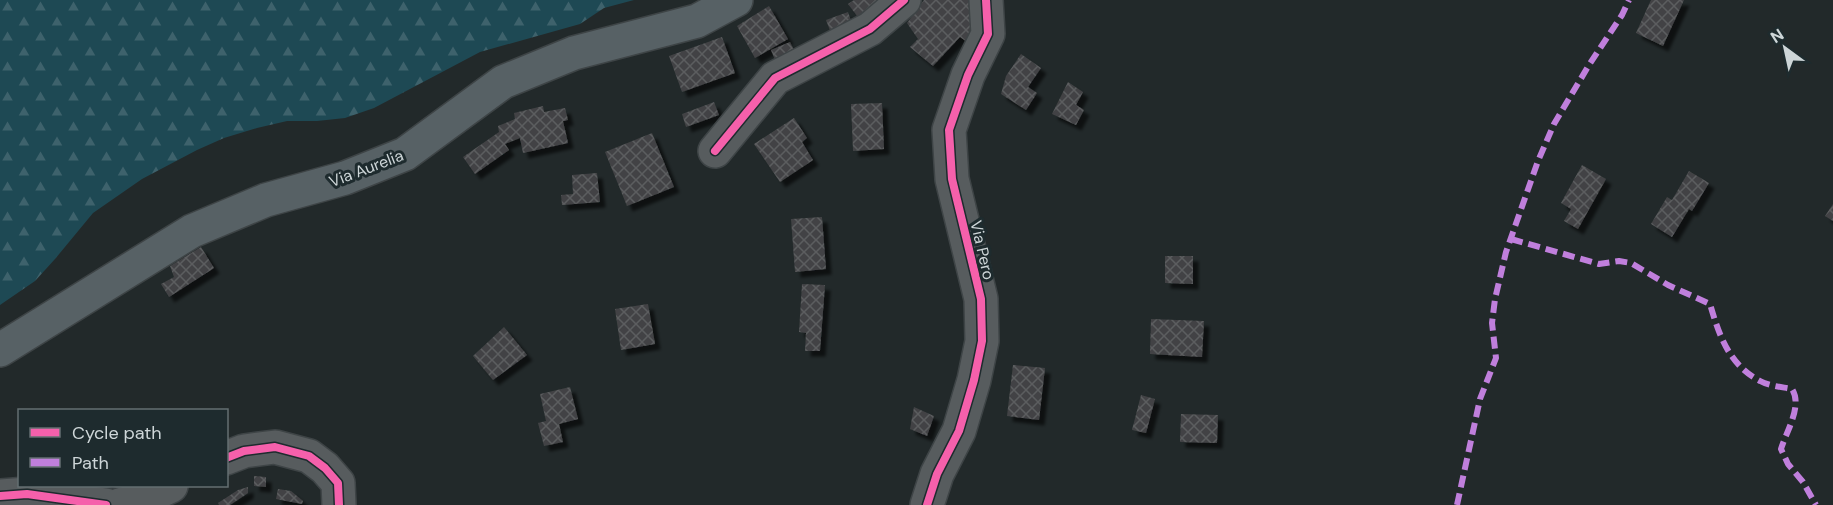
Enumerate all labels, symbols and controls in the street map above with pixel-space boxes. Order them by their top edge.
north arrow [1755,18,1815,78]
text: N [1766,24,1788,48]
street label: Via Aurelia [326,145,406,192]
street label: Via Pero [965,218,1000,282]
legend [18,409,228,487]
text: Cycle path [72,421,162,445]
text: Path [72,451,109,475]

